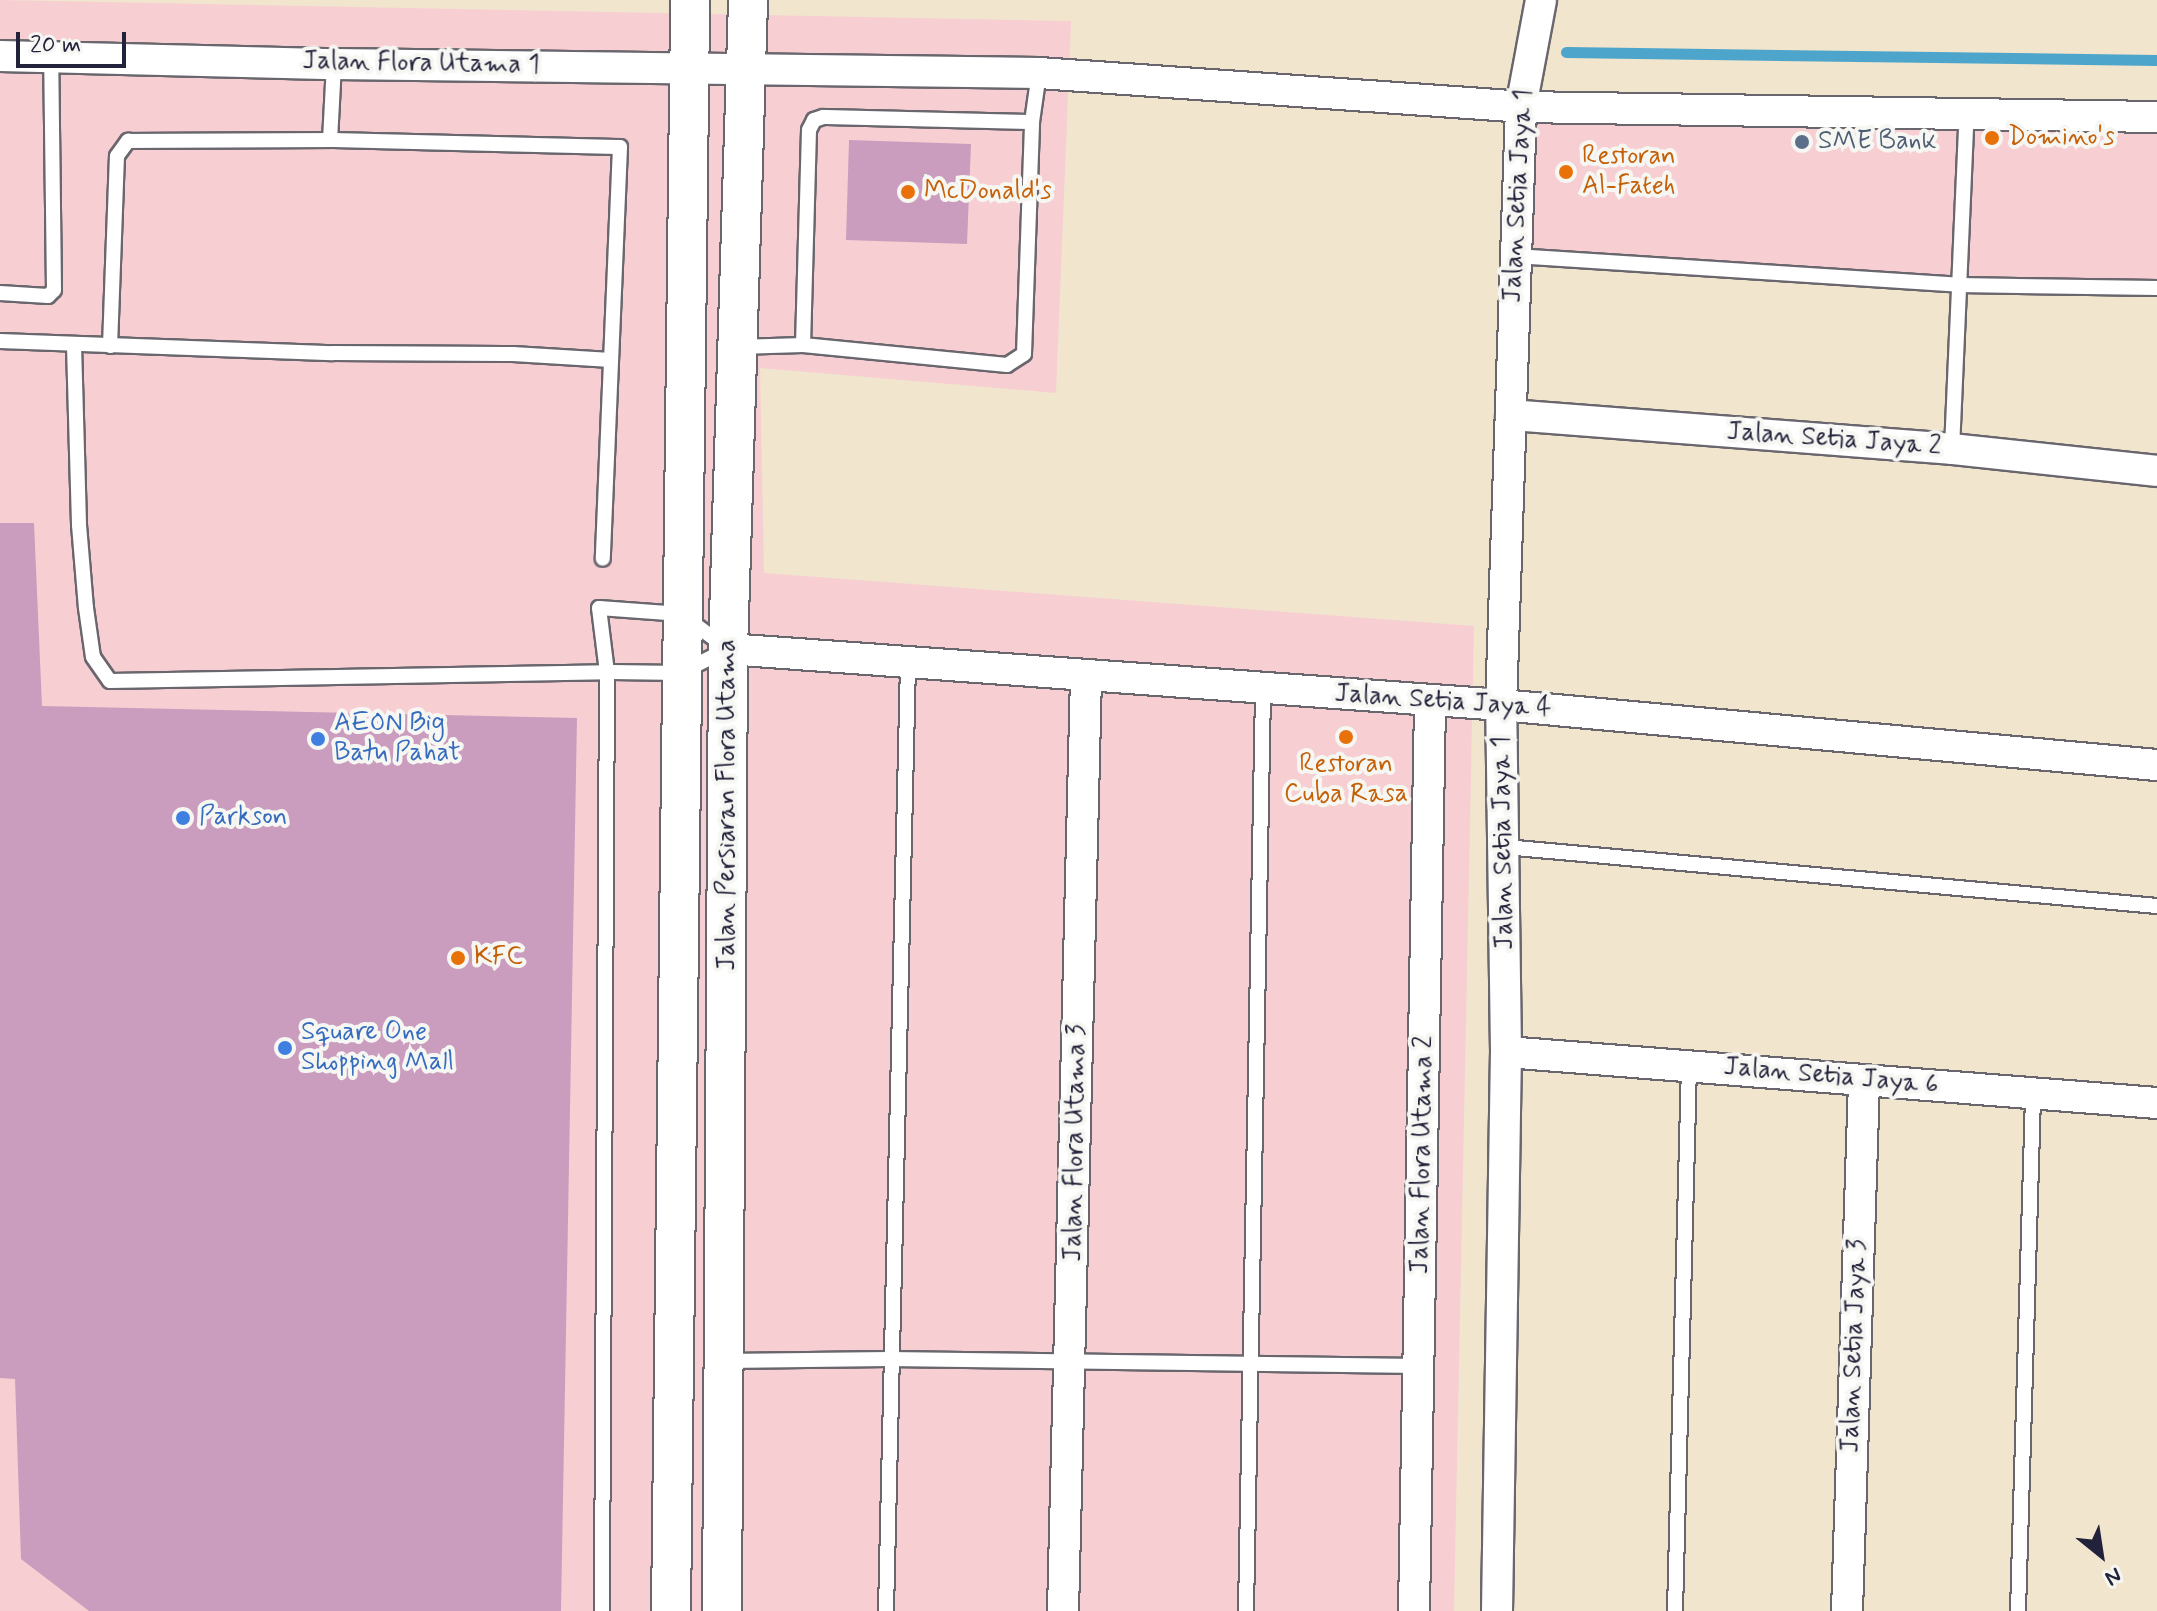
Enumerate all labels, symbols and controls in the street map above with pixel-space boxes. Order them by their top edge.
scale bar [20,16,130,66]
text: 20 m [30,30,81,61]
street label: Jalan Flora Utama 1 [300,46,542,82]
street label: Jalan Setia Jaya 1 [1498,89,1540,303]
place label: Domino's [2008,122,2115,154]
place label: SME Bank [1818,126,1936,158]
marker: Domino's [1983,129,2001,147]
marker: SME Bank [1793,133,1811,151]
place label: Restoran Al-Fateh [1582,141,1676,202]
marker: Restoran Al-Fateh [1557,163,1575,181]
place label: McDonald's [924,176,1052,208]
marker: McDonald's [899,183,917,201]
street label: Jalan Setia Jaya 2 [1726,417,1942,463]
street label: Jalan Persiaran Flora Utama [712,637,744,973]
street label: Jalan Setia Jaya 4 [1334,679,1552,725]
place label: AEON Big Batu Pahat [334,708,460,770]
marker: Restoran Cuba Rasa [1337,728,1355,746]
marker: AEON Big Batu Pahat [309,730,327,748]
street label: Jalan Setia Jaya 1 [1487,737,1521,949]
place label: Restoran Cuba Rasa [1287,749,1405,810]
place label: Parkson [199,802,287,834]
marker: Parkson [174,809,192,827]
place label: KFC [474,942,523,974]
marker: KFC [449,949,467,967]
place label: Square One Shopping Mall [301,1017,452,1078]
street label: Jalan Flora Utama 3 [1058,1022,1094,1264]
street label: Jalan Flora Utama 2 [1405,1034,1441,1276]
marker: Square One Shopping Mall [276,1039,294,1057]
street label: Jalan Setia Jaya 6 [1723,1052,1939,1102]
street label: Jalan Setia Jaya 3 [1836,1239,1874,1453]
north arrow [2061,1515,2141,1595]
text: N [2100,1560,2126,1592]

